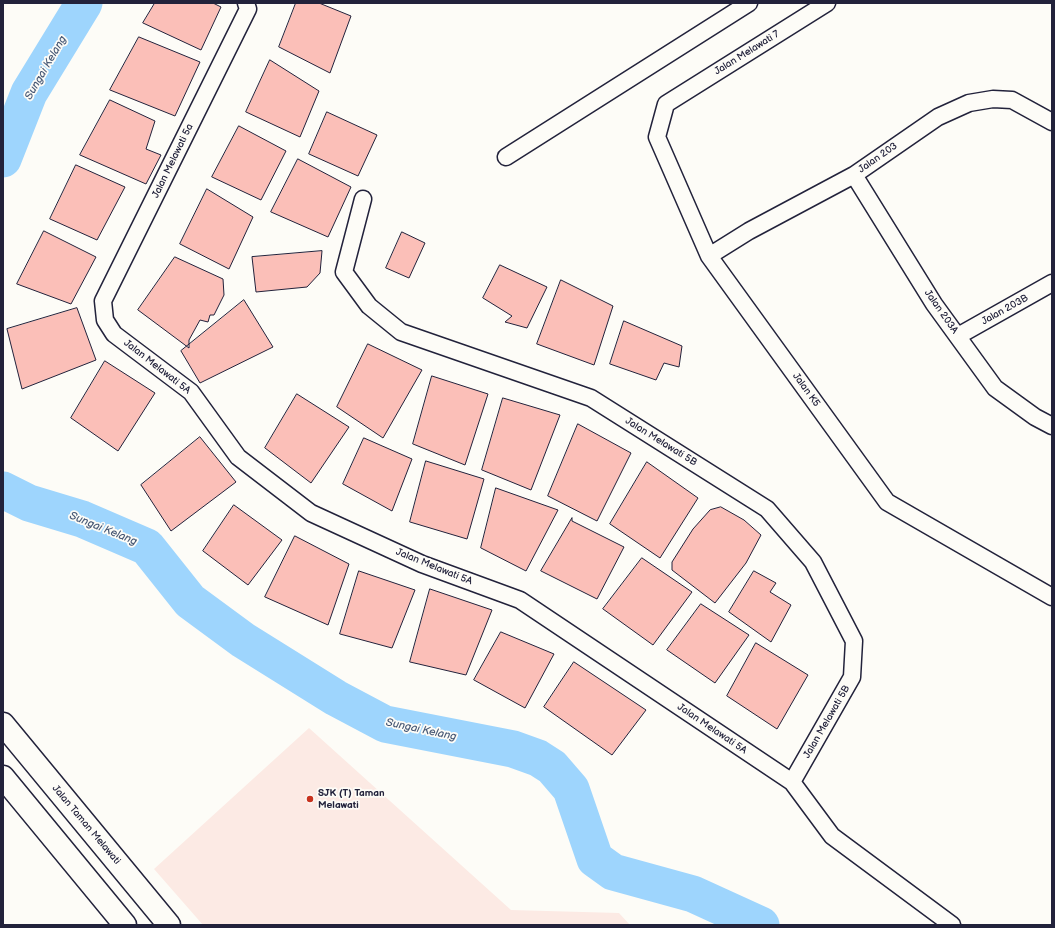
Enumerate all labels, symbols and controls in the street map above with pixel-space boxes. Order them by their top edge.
street label: Jalan Melawati 7 [712,28,782,78]
water label: Sungai Kelang [22,34,70,102]
street label: Jalan Melawati 5a [150,122,196,200]
street label: Jalan 203 [856,140,900,176]
street label: Jalan 203A [921,288,961,336]
street label: Jalan 203B [980,292,1030,328]
street label: Jalan Melawati 5A [121,337,193,397]
street label: Jalan K5 [790,371,822,409]
street label: Jalan Melawati 5B [623,415,699,469]
water label: Sungai Kelang [67,509,139,549]
street label: Jalan Melawati 5A [394,546,474,588]
street label: Jalan Melawati 5B [801,683,853,761]
street label: Jalan Melawati 5A [675,701,749,757]
water label: Sungai Kelang [385,716,457,744]
street label: Jalan Taman Melawati [49,783,123,867]
place label: SJK (T) Taman Melawati [318,787,385,810]
marker: SJK (T) Taman Melawati [305,794,315,804]

